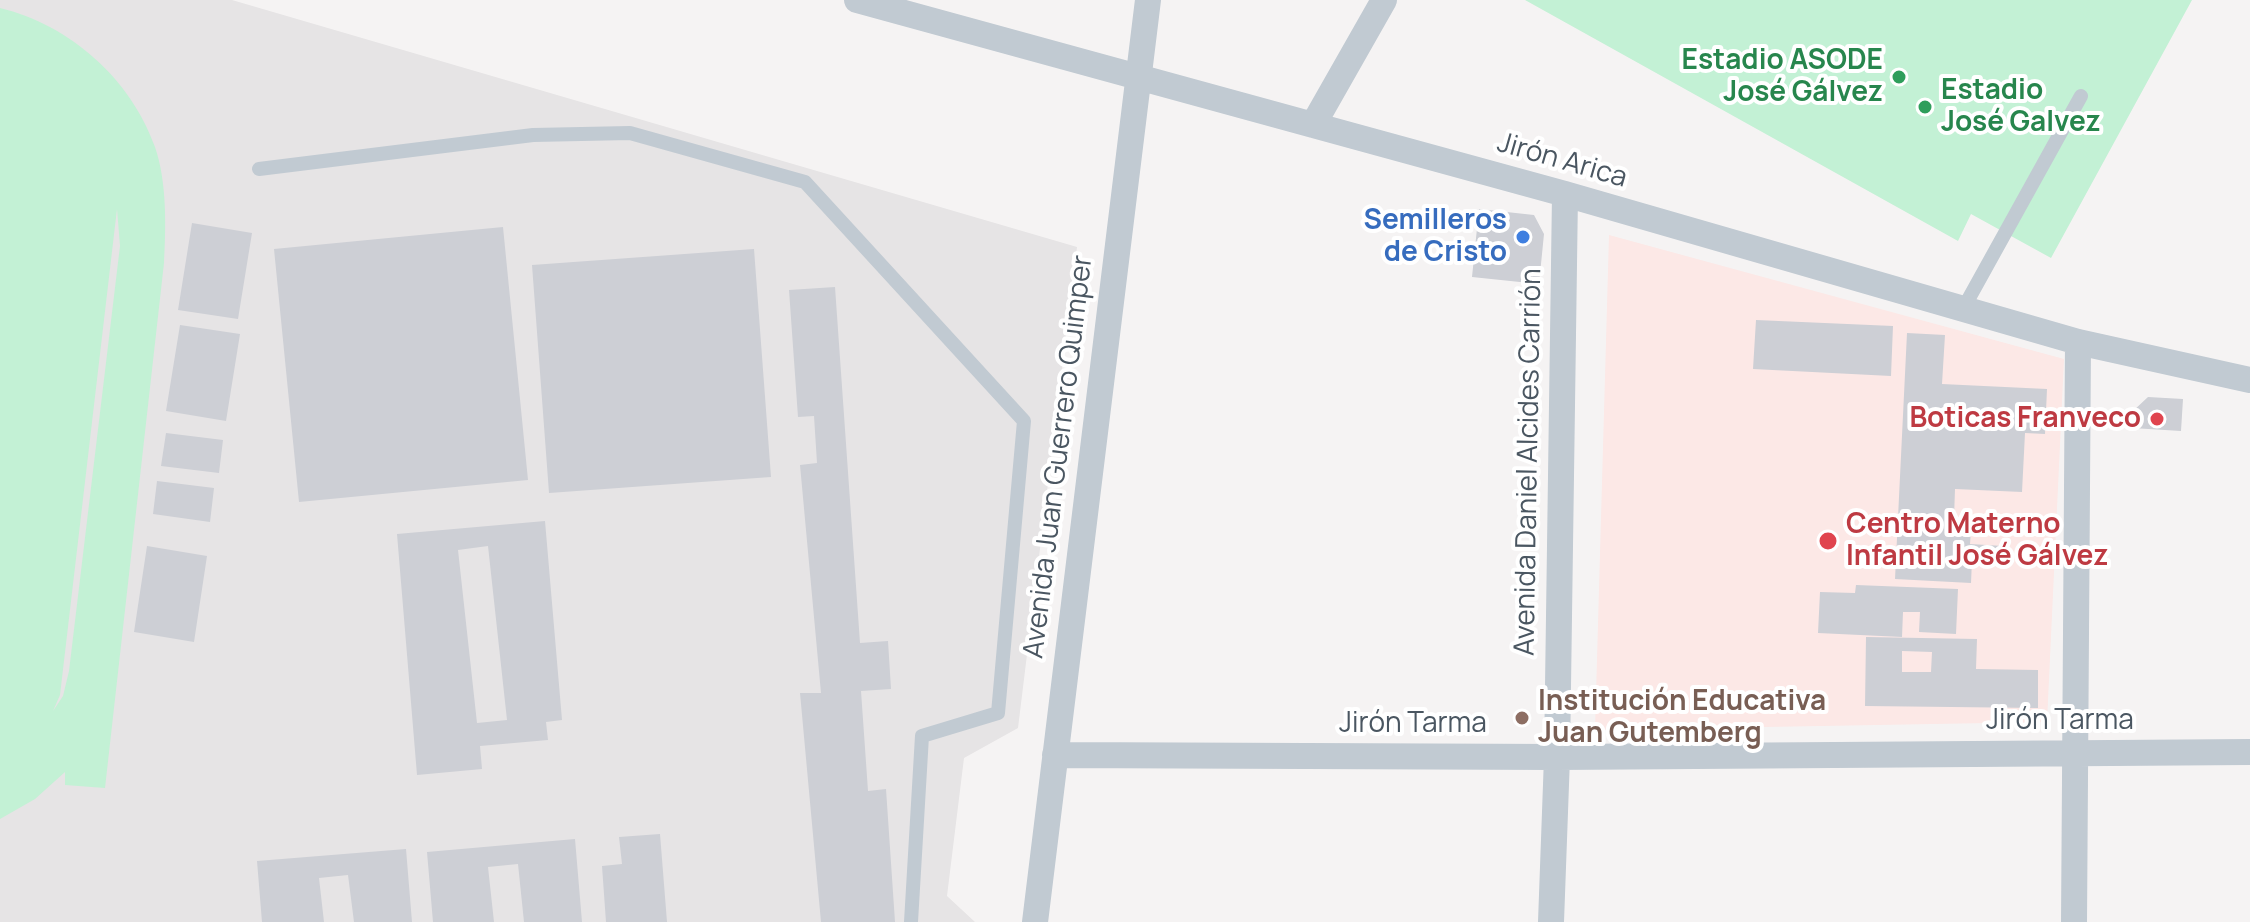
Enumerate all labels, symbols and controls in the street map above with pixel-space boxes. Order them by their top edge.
place label: Estadio ASODE José Gálvez [1682,44,1883,110]
marker: Estadio ASODE José Gálvez [1890,68,1908,86]
place label: Estadio José Galvez [1941,74,2101,140]
marker: Estadio José Galvez [1916,98,1934,116]
street label: Jirón Arica [1493,126,1631,196]
place label: Semilleros de Cristo [1364,204,1507,270]
marker: Semilleros de Cristo [1514,228,1532,246]
street label: Avenida Juan Guerrero Quimper [1018,254,1100,660]
street label: Avenida Daniel Alcides Carrión [1509,268,1549,656]
place label: Boticas Franveco [1909,402,2141,436]
marker: Boticas Franveco [2148,410,2166,428]
place label: Centro Materno Infantil José Gálvez [1846,508,2108,574]
marker: Centro Materno Infantil José Gálvez [1817,530,1839,552]
place label: Institución Educativa Juan Gutemberg [1538,685,1826,751]
street label: Jirón Tarma [1986,704,2134,738]
street label: Jirón Tarma [1339,707,1487,741]
marker: Institución Educativa Juan Gutemberg [1513,709,1531,727]

